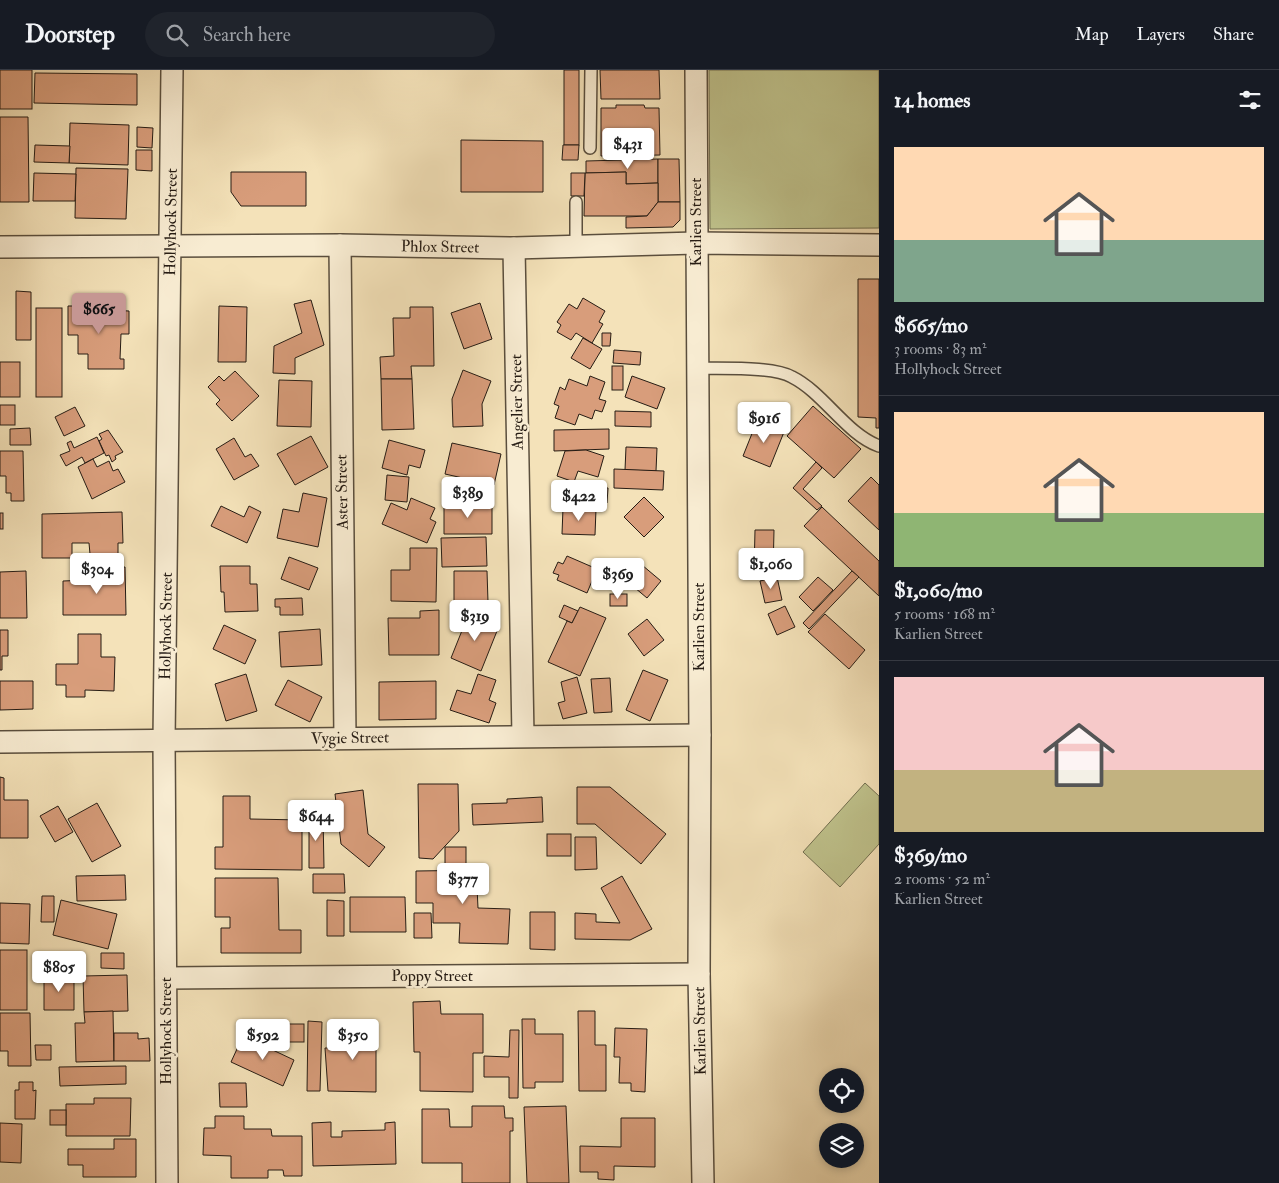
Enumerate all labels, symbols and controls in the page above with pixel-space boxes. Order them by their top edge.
search box [145,12,495,57]
text: Doorstep [25,19,115,50]
icon: search [163,21,191,49]
text: Search here [203,23,291,47]
text: Map [1075,23,1109,46]
text: Layers [1137,23,1185,46]
text: Share [1213,23,1254,46]
icon: filters [1236,86,1264,114]
text: 14 homes [894,87,971,114]
pin: $431 [598,128,658,170]
text: $431 [613,134,643,154]
street label: Hollyhock Street [160,168,182,276]
street label: Karlien Street [686,178,706,266]
icon: home [1034,179,1124,269]
street label: Phlox Street [401,236,479,258]
pin: $665 [69,292,129,335]
text: $665 [83,299,115,319]
text: $665/mo [894,312,968,339]
text: 3 rooms · 83 m² [894,339,987,359]
street label: Angelier Street [506,354,528,451]
text: Hollyhock Street [894,359,1002,379]
pin: $916 [734,402,794,444]
text: $916 [749,408,779,428]
icon: home [1034,445,1124,535]
street label: Aster Street [331,454,353,531]
pin: $389 [438,476,498,519]
pin: $422 [549,480,609,522]
text: $389 [453,483,483,503]
text: $422 [562,486,596,506]
pin: $1,060 [730,548,812,590]
pin: $304 [67,552,127,595]
text: $1,060 [749,554,793,574]
pin: $369 [588,558,648,600]
text: $304 [81,559,113,579]
text: $369 [602,564,634,584]
street label: Hollyhock Street [155,572,177,680]
text: $1,060/mo [894,577,982,604]
street label: Karlien Street [689,583,709,671]
pin: $319 [445,600,505,642]
text: 5 rooms · 168 m² [894,604,995,624]
text: $319 [460,606,490,626]
text: Karlien Street [894,624,983,644]
icon: home [1034,710,1124,800]
street label: Vygie Street [311,727,389,749]
pin: $644 [286,800,346,842]
text: $644 [299,806,333,826]
text: $369/mo [894,842,967,869]
pin: $377 [433,862,493,905]
text: $377 [448,869,478,889]
text: 2 rooms · 52 m² [894,869,990,889]
text: Karlien Street [894,889,983,909]
pin: $805 [29,950,89,993]
text: $805 [43,957,75,977]
street label: Poppy Street [391,966,473,987]
street label: Hollyhock Street [156,977,176,1085]
street label: Karlien Street [689,986,711,1076]
pin: $592 [233,1018,293,1061]
pin: $350 [323,1018,383,1061]
text: $592 [247,1025,279,1045]
text: $350 [338,1025,368,1045]
map controls [819,1068,864,1168]
button: locate [819,1068,864,1113]
button: layers [819,1123,864,1168]

